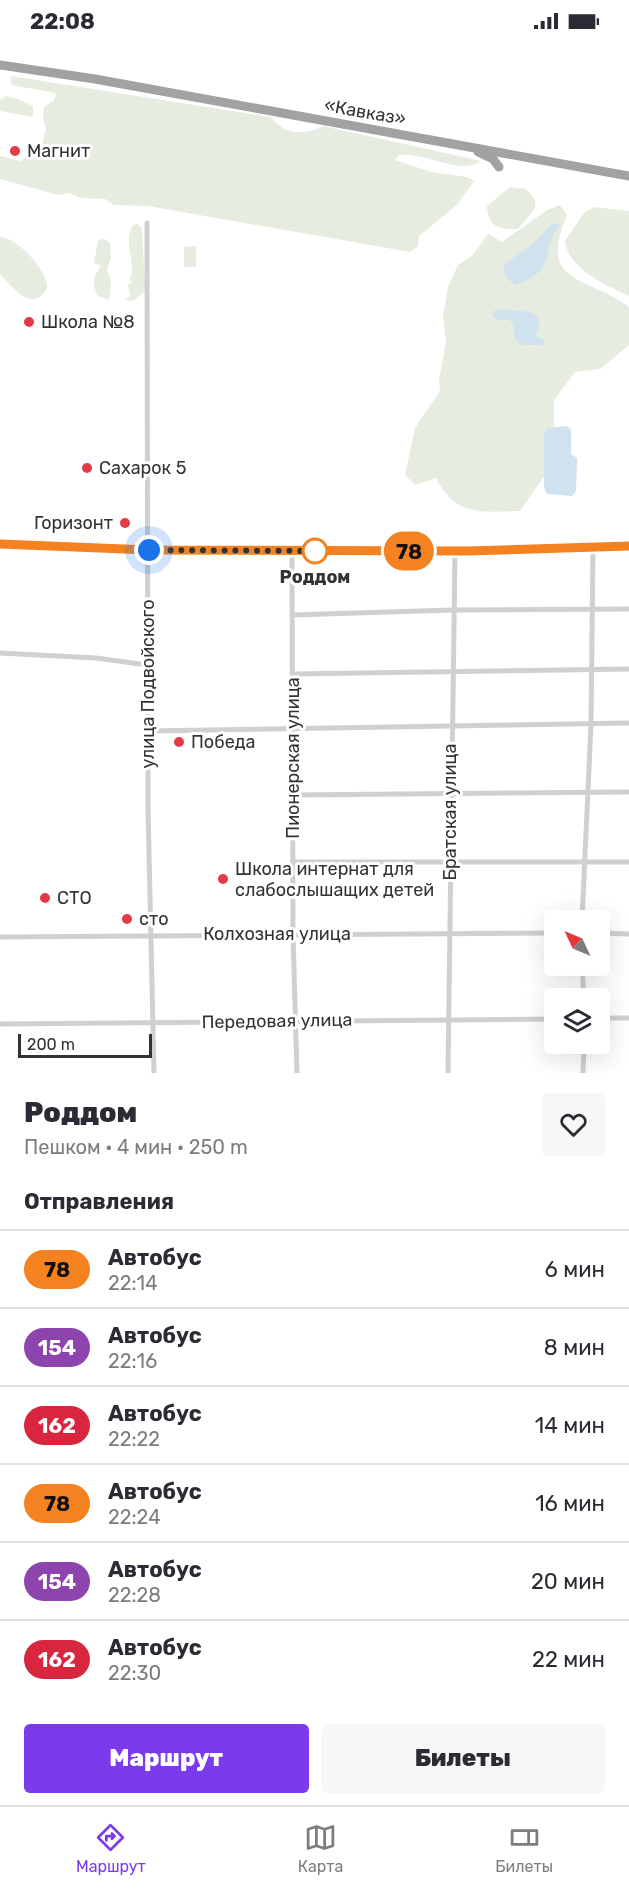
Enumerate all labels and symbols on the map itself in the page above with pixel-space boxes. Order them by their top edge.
street label: «Кавказ» [323,94,407,130]
place label: Магнит [27,140,90,162]
marker: Магнит [8,144,22,158]
place label: Школа №8 [41,311,135,333]
marker: Школа №8 [22,315,36,329]
place label: Сахарок 5 [99,457,186,479]
marker: Сахарок 5 [80,461,94,475]
place label: Горизонт [34,512,113,534]
marker: Горизонт [118,516,132,530]
line badge: 78 [382,532,436,570]
your location [134,535,164,565]
marker: Роддом [302,538,328,564]
place label: Роддом [280,566,350,588]
street label: улица Подвойского [137,600,159,768]
street label: Пионерская улица [282,677,304,839]
place label: Победа [191,731,255,753]
marker: Победа [172,735,186,749]
street label: Братская улица [439,744,461,880]
place label: Школа интернат для слабослышащих детей [235,858,434,901]
marker: Школа интернат для слабослышащих детей [216,872,230,886]
place label: СТО [57,887,92,909]
marker: СТО [38,891,52,905]
place label: сто [139,908,168,930]
north arrow [544,910,610,976]
marker: сто [120,912,134,926]
street label: Колхозная улица [203,923,351,945]
street label: Передовая улица [201,1009,353,1033]
scale bar [18,1031,152,1058]

